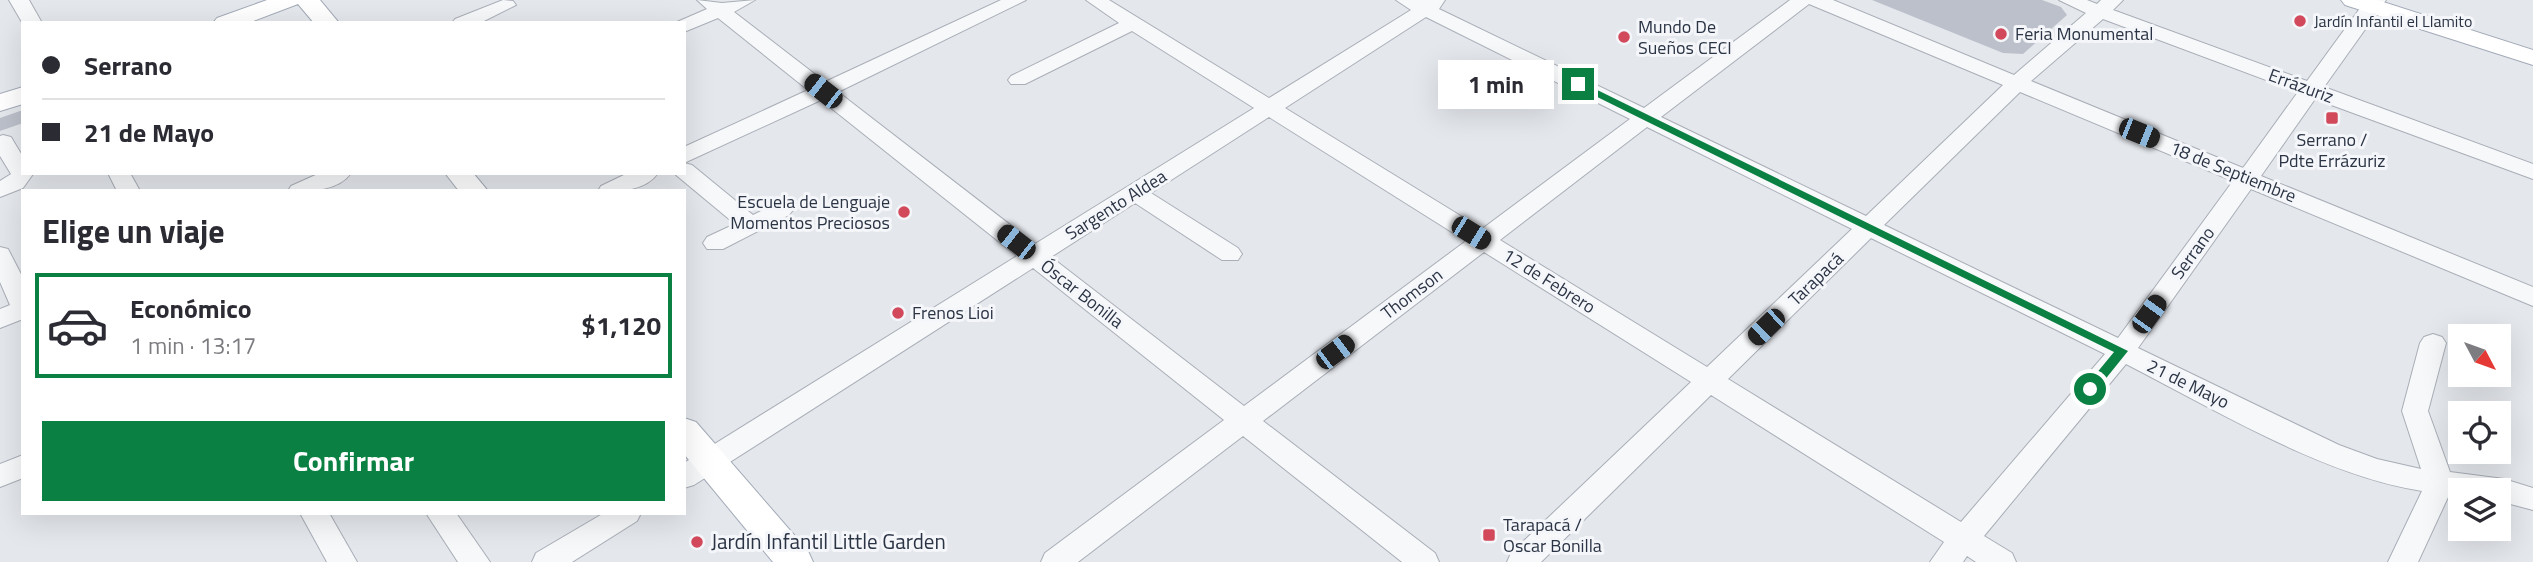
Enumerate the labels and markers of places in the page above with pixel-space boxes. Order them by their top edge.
place label: Jardín Infantil el Llamito [2314,9,2472,33]
place label: Mundo De Sueños CECI [1638,13,1732,61]
marker: Jardín Infantil el Llamito [2292,13,2308,29]
place label: Feria Monumental [2015,20,2153,47]
marker: Feria Monumental [1993,26,2009,42]
marker: Mundo De Sueños CECI [1616,29,1632,45]
marker: Serrano / Pdte Errázuriz [2324,110,2340,126]
place label: Serrano / Pdte Errázuriz [2278,126,2386,174]
place label: Escuela de Lenguaje Momentos Preciosos [730,188,890,236]
marker: Escuela de Lenguaje Momentos Preciosos [896,204,912,220]
place label: Frenos Lioi [912,299,994,326]
marker: Frenos Lioi [890,305,906,321]
place label: Tarapacá / Oscar Bonilla [1503,511,1602,559]
place label: Jardín Infantil Little Garden [711,525,946,557]
marker: Tarapacá / Oscar Bonilla [1481,527,1497,543]
marker: Jardín Infantil Little Garden [689,534,705,550]

